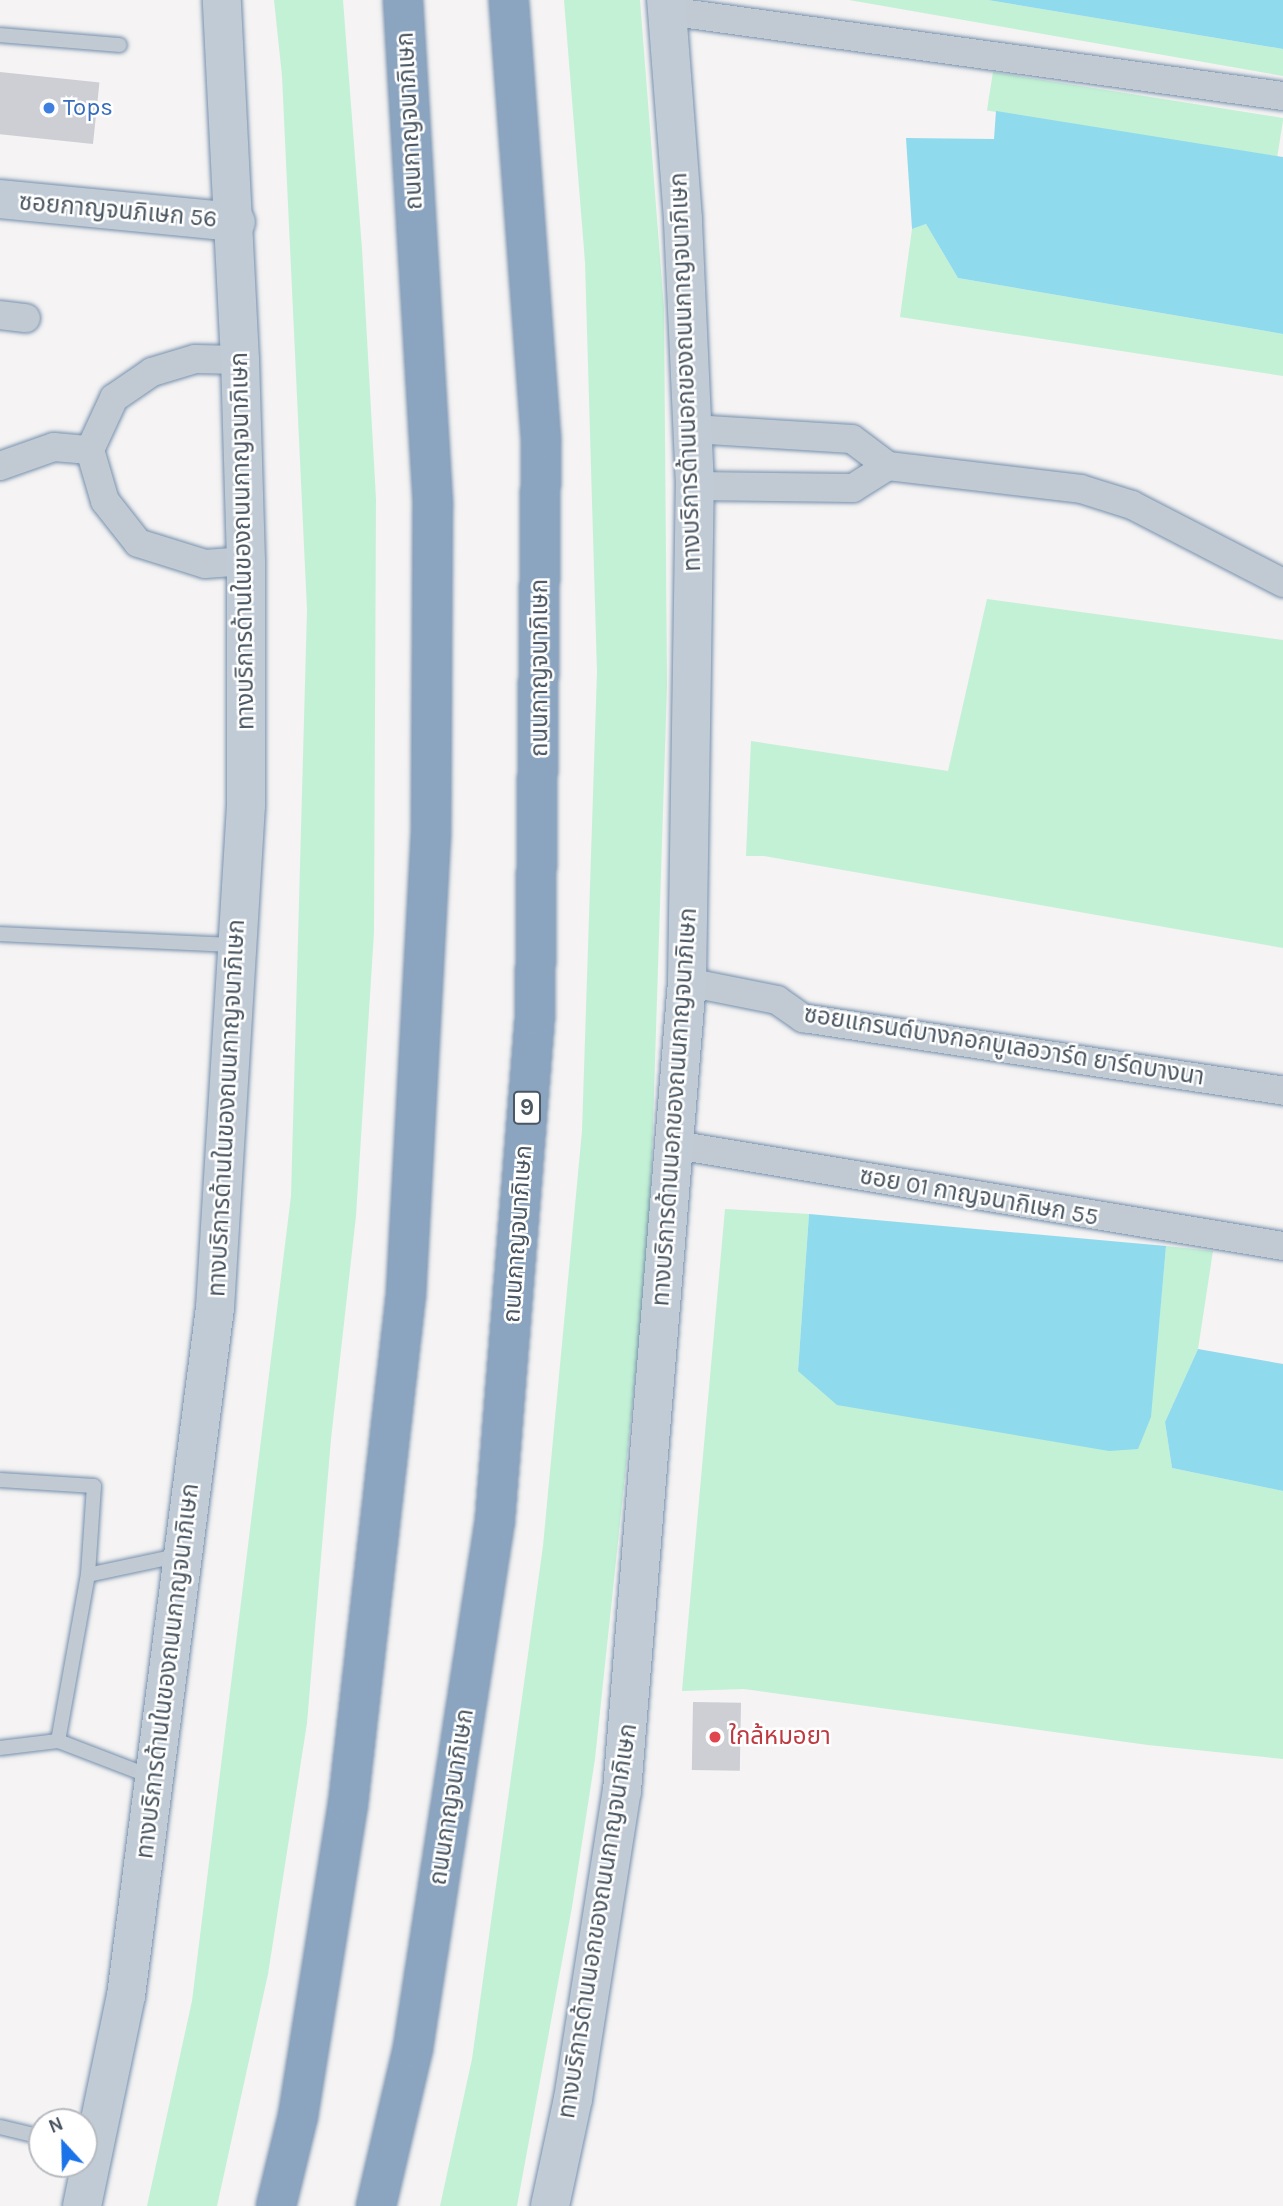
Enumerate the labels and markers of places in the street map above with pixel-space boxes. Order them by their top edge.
place label: Tops [63,94,113,122]
marker: Tops [41,100,57,116]
place label: ใกล้หมอยา [729,1723,831,1751]
marker: ใกล้หมอยา [707,1729,723,1745]

